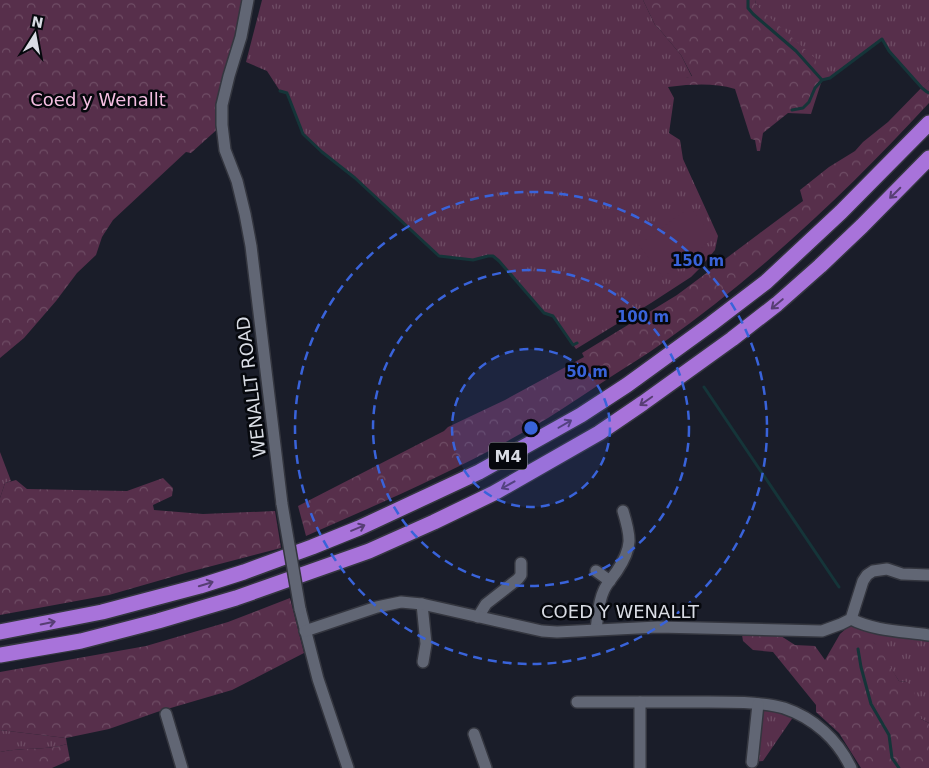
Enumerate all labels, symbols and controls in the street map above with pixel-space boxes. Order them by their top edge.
north arrow [10,10,60,60]
text: N [30,13,45,31]
park label: Coed y Wenallt [30,89,166,110]
one-way arrow [889,187,901,199]
text: 150 m [672,252,724,270]
one-way arrow [771,298,784,309]
text: 100 m [617,308,669,326]
street label: WENALLT ROAD [232,315,270,459]
text: 50 m [566,363,608,381]
one-way arrow [640,395,653,406]
one-way arrow [558,418,572,428]
centre of rings [522,419,540,437]
road number: M4 [489,442,527,470]
one-way arrow [500,480,515,490]
one-way arrow [350,523,365,533]
one-way arrow [197,579,213,589]
street label: COED Y WENALLT [541,601,700,622]
one-way arrow [39,618,55,627]

